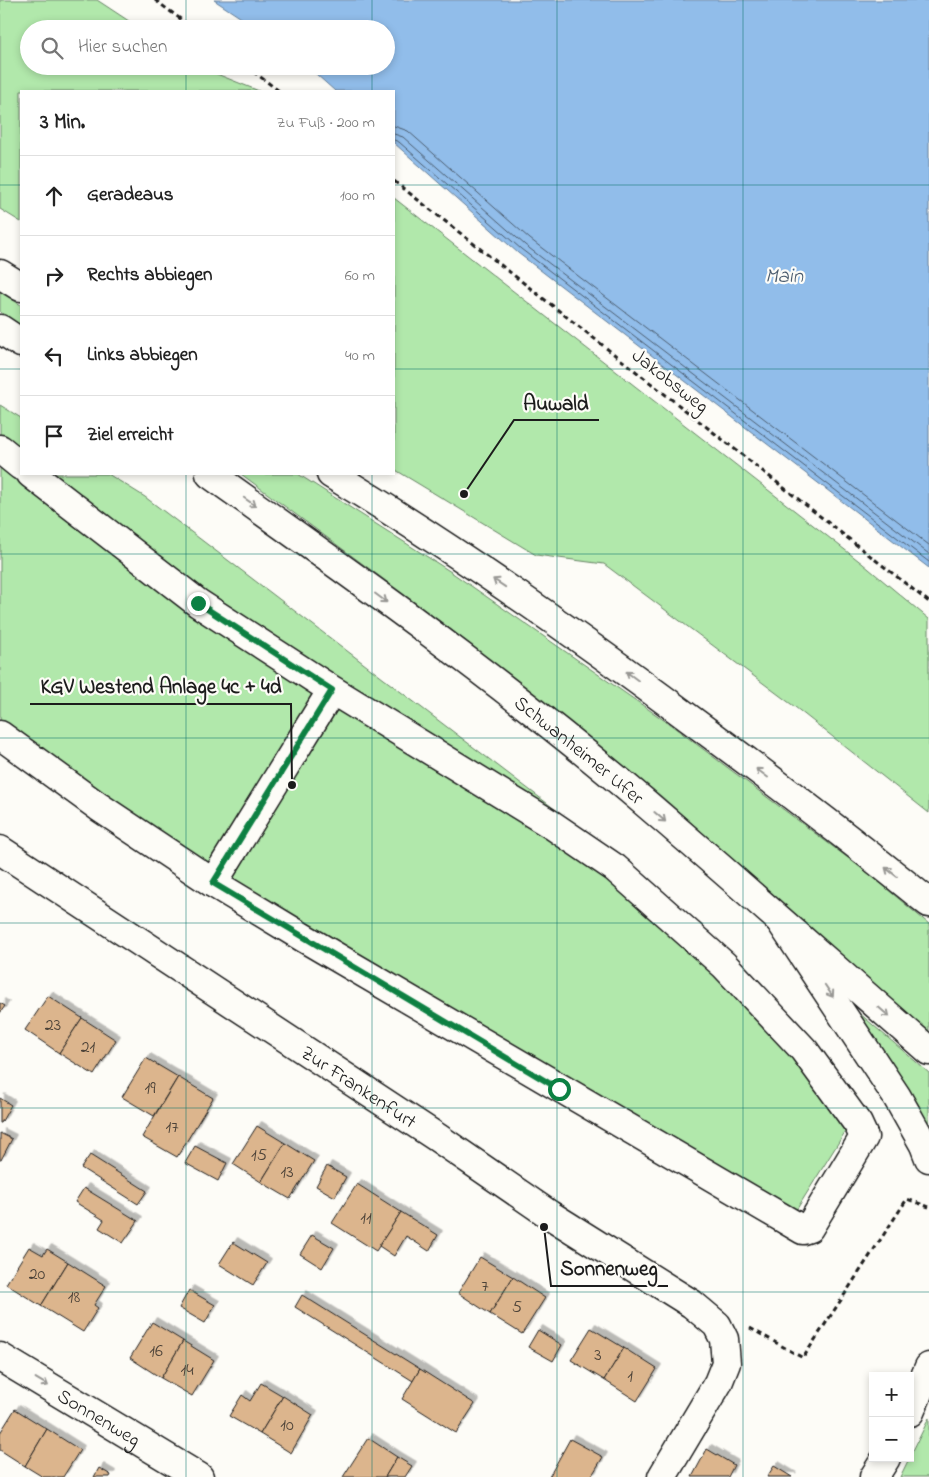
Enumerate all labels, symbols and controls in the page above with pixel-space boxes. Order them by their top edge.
search box [20,20,395,75]
icon: search [38,34,66,62]
text: Hier suchen [78,34,167,61]
text: 3 Min. [40,108,85,138]
text: Zu Fuß · 200 m [276,111,375,135]
icon: ahead [40,182,68,210]
text: Geradeaus [87,182,174,209]
text: 100 m [340,184,375,208]
icon: right [40,262,68,290]
text: Rechts abbiegen [87,262,212,289]
water label: Main [765,262,804,292]
text: 60 m [345,264,375,288]
icon: left [40,342,68,370]
text: Links abbiegen [87,342,198,369]
street label: Jakobsweg [624,343,714,422]
text: 40 m [345,344,375,368]
callout: Auwald [514,384,599,420]
text: Auwald [523,390,589,420]
icon: arrive [40,422,68,450]
text: Ziel erreicht [87,422,174,449]
one-way arrow [243,497,257,507]
one-way arrow [492,578,506,588]
route end [187,592,210,615]
one-way arrow [374,593,388,603]
callout: KGV Westend Anlage 4c + 4d [30,668,291,704]
one-way arrow [625,671,639,681]
text: KGV Westend Anlage 4c + 4d [40,673,282,705]
street label: Schwanheimer Ufer [507,690,650,813]
one-way arrow [756,767,770,778]
one-way arrow [654,811,667,822]
one-way arrow [885,866,898,877]
one-way arrow [824,984,834,998]
one-way arrow [877,1006,890,1017]
house number: 23 [45,1013,61,1039]
house number: 21 [81,1035,96,1061]
street label: Zur Frankenfurt [294,1040,422,1137]
house number: 19 [144,1076,156,1102]
route start [548,1078,571,1101]
house number: 17 [165,1115,179,1141]
house number: 15 [251,1143,267,1169]
house number: 13 [280,1160,294,1186]
house number: 11 [360,1206,372,1232]
callout: Sonnenweg [551,1250,668,1286]
text: Sonnenweg [560,1255,658,1287]
house number: 20 [29,1262,46,1288]
house number: 7 [481,1274,489,1300]
house number: 18 [68,1285,80,1311]
house number: 5 [512,1295,522,1321]
house number: 16 [149,1339,163,1365]
house number: 3 [594,1343,602,1369]
house number: 14 [180,1358,194,1384]
house number: 1 [627,1364,633,1390]
map controls [869,1372,914,1462]
button: + [869,1372,914,1417]
one-way arrow [34,1378,48,1388]
street label: Sonnenweg [51,1383,145,1456]
house number: 10 [280,1413,294,1439]
button: − [869,1417,914,1462]

